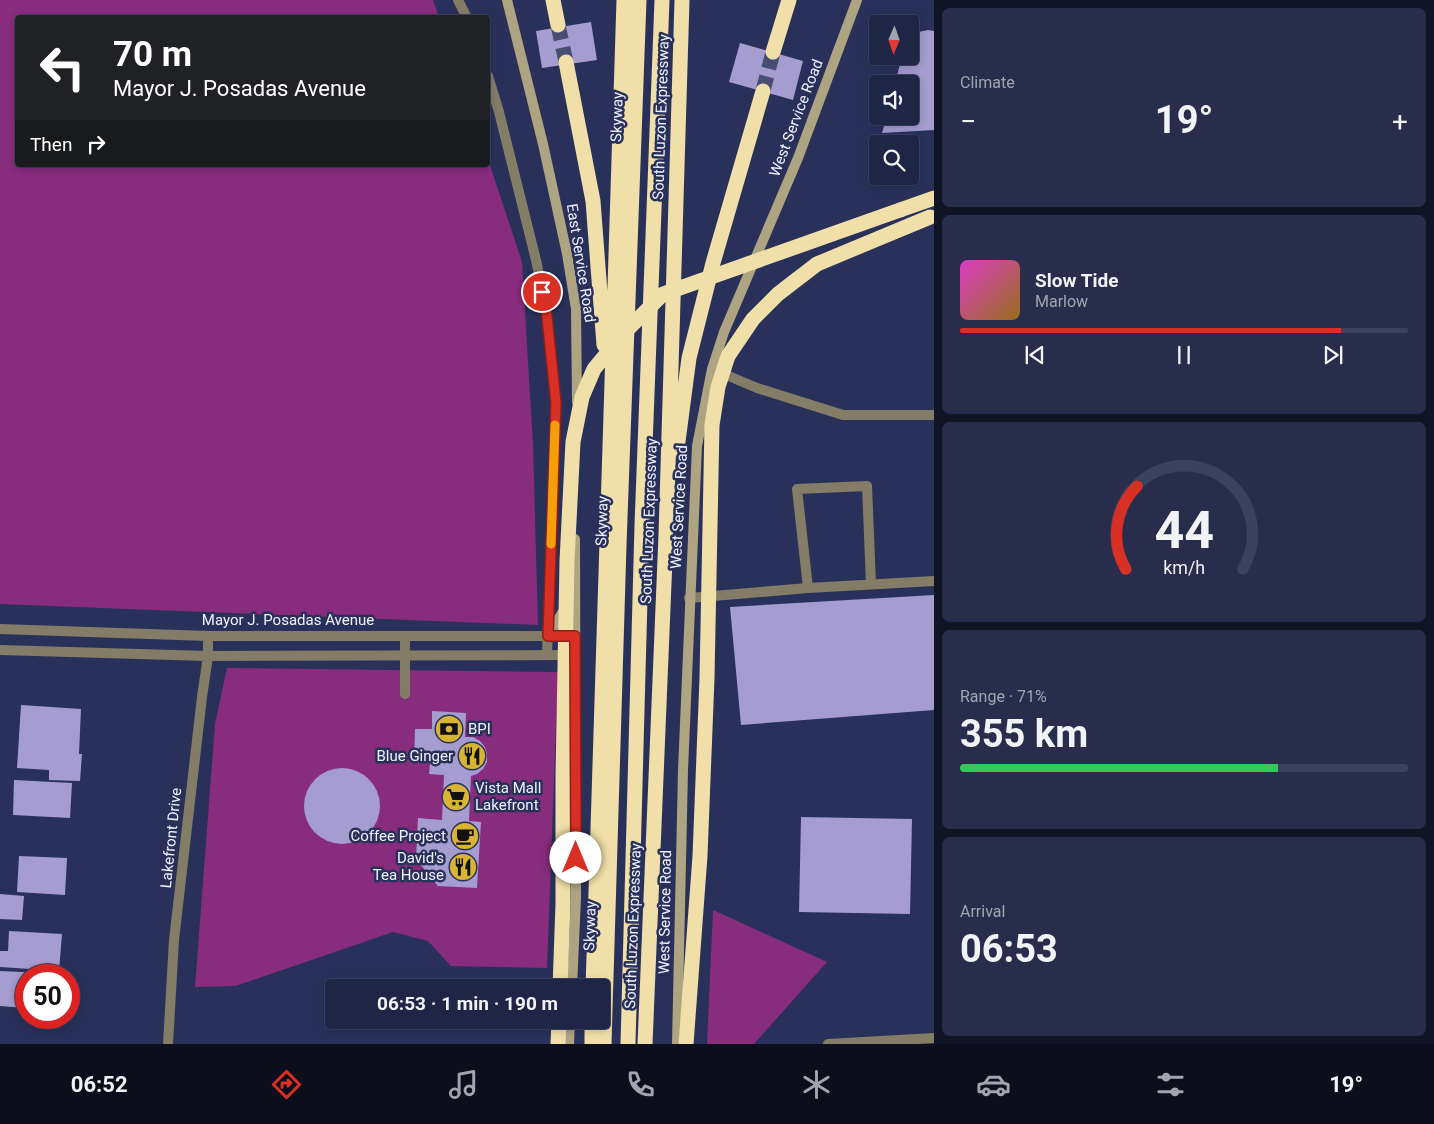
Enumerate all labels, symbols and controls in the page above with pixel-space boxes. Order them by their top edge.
north arrow [869,15,919,65]
map controls [869,15,919,185]
text: 70 m [113,34,192,75]
street label: South Luzon Expressway [649,34,673,200]
icon: left [30,35,95,100]
street label: West Service Road [765,57,827,179]
text: Climate [960,73,1015,92]
button: sound [869,75,919,125]
text: Mayor J. Posadas Avenue [113,76,366,101]
street label: Skyway [607,92,627,142]
text: 19° [1155,98,1213,142]
text: − [960,105,976,138]
text: + [1392,105,1408,138]
icon: right [82,130,110,158]
text: Then [30,133,72,156]
button: search [869,135,919,185]
street label: East Service Road [563,202,599,324]
text: Slow Tide [1035,269,1118,292]
pin [521,271,563,313]
icon: arrive [528,278,556,306]
text: Marlow [1035,292,1088,311]
icon: previous [1021,341,1049,369]
icon: pause [1170,341,1198,369]
icon: next [1319,341,1347,369]
street label: South Luzon Expressway [637,438,661,604]
street label: West Service Road [667,444,691,570]
street label: Skyway [592,496,612,546]
text: 44 [1154,500,1214,561]
text: km/h [1163,557,1205,578]
street label: Mayor J. Posadas Avenue [202,611,374,629]
text: Range · 71% [960,687,1047,706]
text: 355 km [960,712,1088,756]
bank icon: BPI [434,714,464,744]
place label: BPI [468,720,491,738]
restaurant icon: Blue Ginger [457,741,487,771]
place label: Blue Ginger [376,747,453,765]
place label: Vista Mall Lakefront [475,779,541,814]
supermarket icon: Vista Mall Lakefront [441,782,471,812]
street label: Lakefront Drive [157,787,185,889]
cafe icon: Coffee Project [450,821,480,851]
place label: Coffee Project [351,827,446,845]
position arrow [549,831,601,883]
street label: South Luzon Expressway [621,843,645,1009]
place label: David's Tea House [373,849,444,884]
street label: West Service Road [655,850,675,974]
restaurant icon: David's Tea House [448,852,478,882]
street label: Skyway [580,901,600,951]
text: Arrival [960,902,1005,921]
text: 06:53 [960,927,1058,971]
speed limit sign: 50 [15,964,80,1029]
text: 06:53 · 1 min · 190 m [377,992,558,1015]
icon: directions [269,1067,304,1102]
icon: music [446,1067,481,1102]
icon: phone [623,1067,658,1102]
icon: climate [799,1067,834,1102]
icon: car [976,1067,1011,1102]
icon: filters [1153,1067,1188,1102]
text: 06:52 [71,1072,128,1097]
text: 19° [1329,1072,1363,1097]

